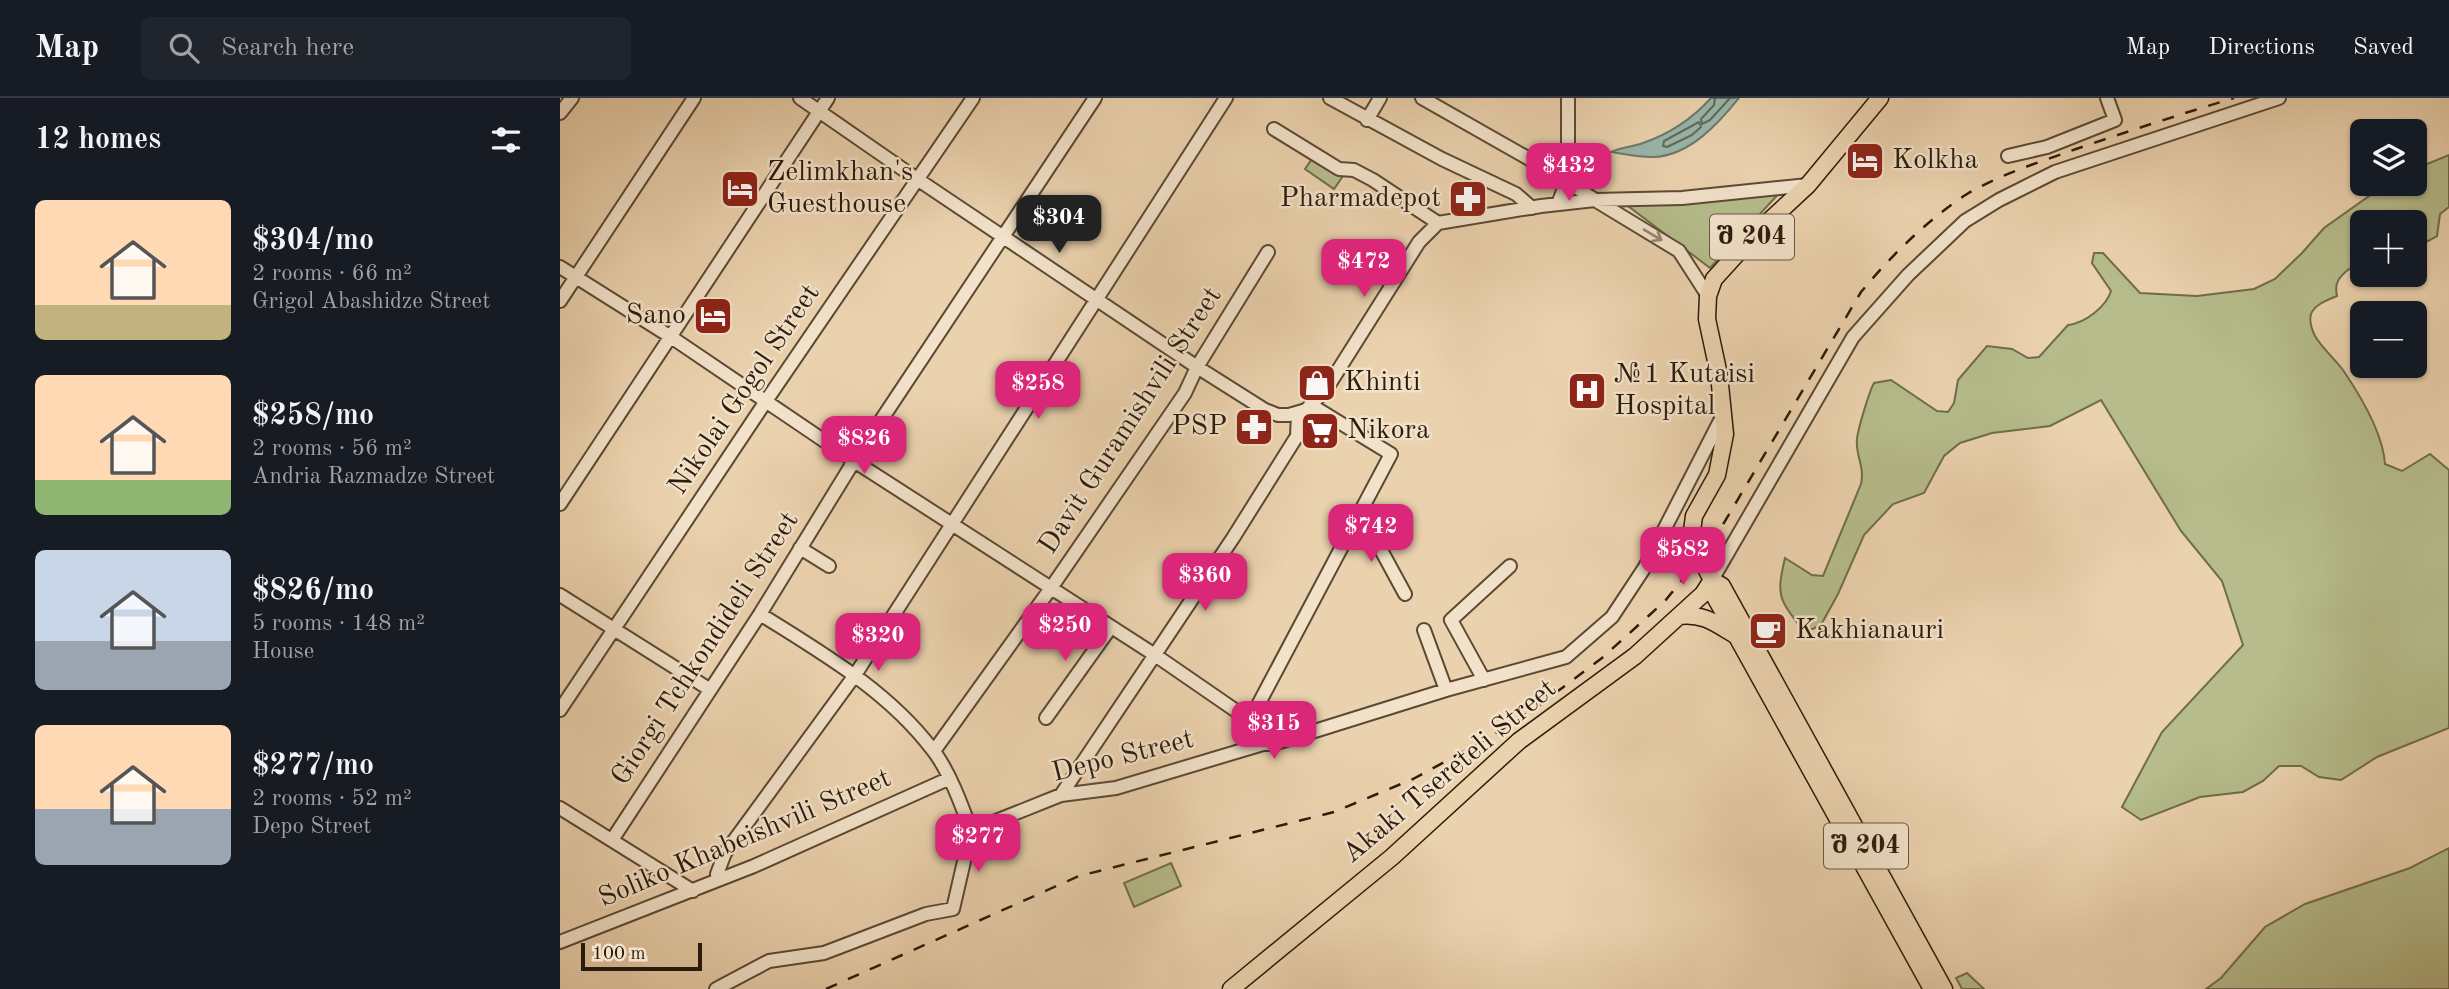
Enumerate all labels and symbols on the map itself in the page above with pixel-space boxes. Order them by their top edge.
hotel icon: Kolkha [1844,140,1886,182]
pin: $432 [1528,144,1610,203]
place label: Kolkha [1892,147,1978,175]
place label: Zelimkhan's Guesthouse [767,159,913,219]
hotel icon: Zelimkhan's Guesthouse [719,168,761,210]
pharmacy icon: Pharmadepot [1447,178,1489,220]
place label: Pharmadepot [1280,185,1441,213]
pin: $304 [1018,195,1100,255]
road number: შ 204 [1710,214,1794,260]
one-way arrow [1643,228,1662,243]
pin: $472 [1323,240,1405,299]
street label: Nikolai Gogol Street [664,280,826,500]
street label: Davit Guramishvili Street [1034,283,1228,559]
hotel icon: Sano [692,295,734,337]
place label: Sano [626,302,686,330]
place label: №1 Kutaisi Hospital [1614,361,1755,421]
pin: $258 [997,362,1079,421]
shop icon: Khinti [1296,362,1338,404]
place label: Khinti [1344,369,1420,397]
hospital icon: №1 Kutaisi Hospital [1566,370,1608,412]
pharmacy icon: PSP [1233,406,1275,448]
supermarket icon: Nikora [1299,410,1341,452]
place label: PSP [1172,413,1227,441]
pin: $826 [823,416,905,476]
place label: Nikora [1347,417,1430,445]
pin: $742 [1330,504,1412,564]
street label: Giorgi Tchkondideli Street [607,507,805,791]
pin: $582 [1642,528,1724,587]
pin: $360 [1164,554,1246,613]
pin: $250 [1024,603,1106,663]
cafe icon: Kakhianauri [1747,610,1789,652]
pin: $320 [837,614,919,673]
place label: Kakhianauri [1795,617,1944,645]
street label: Akaki Tsereteli Street [1338,675,1562,869]
pin: $315 [1233,702,1315,761]
street label: Depo Street [1049,726,1197,788]
street label: Soliko Khabeishvili Street [595,765,895,913]
pin: $277 [937,814,1019,874]
road number: შ 204 [1824,824,1908,868]
scale bar [581,940,702,972]

